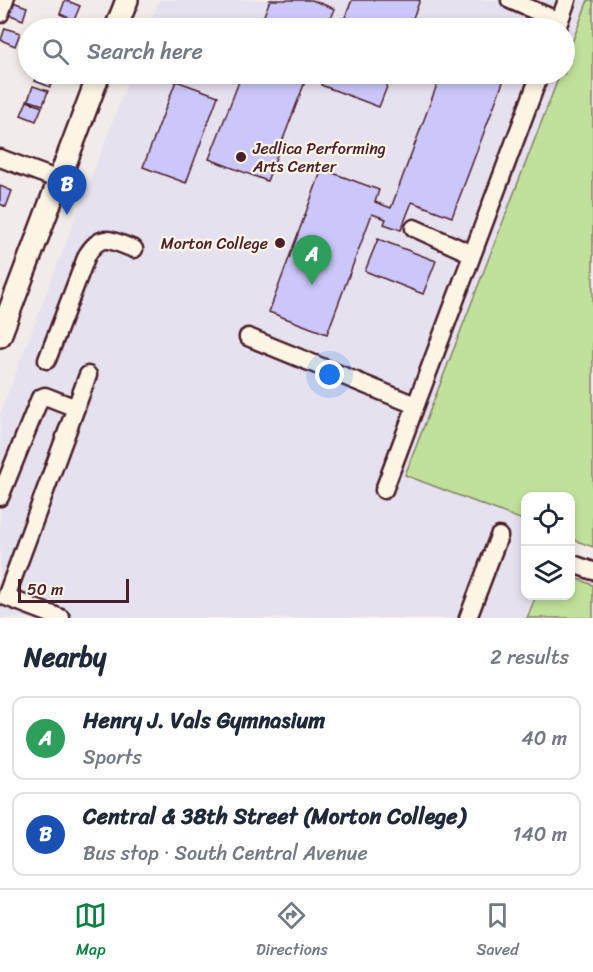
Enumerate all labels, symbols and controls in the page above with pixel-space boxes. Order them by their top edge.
search box [18,18,575,84]
text: Search here [87,32,203,71]
icon: search [39,35,72,68]
place label: Jedlica Performing Arts Center [252,134,386,181]
marker: Jedlica Performing Arts Center [234,150,248,164]
pin: B [48,166,86,215]
place label: Morton College [161,229,268,258]
marker: Morton College [273,236,287,250]
pin: A [292,236,332,285]
your location [315,360,344,389]
map controls [521,492,575,600]
button: locate [521,492,575,546]
button: layers [521,546,575,600]
text: 50 m [27,575,63,604]
scale bar [18,576,129,604]
text: Nearby [24,634,106,680]
text: 2 results [490,640,569,675]
text: Henry J. Vals Gymnasium [83,701,325,740]
text: A [39,721,52,756]
text: 40 m [521,721,567,756]
text: Sports [83,740,142,775]
text: Central & 38th Street (Morton College) [83,797,465,836]
text: B [39,817,52,852]
text: 140 m [513,817,567,852]
text: Bus stop · South Central Avenue [83,836,368,871]
tab: Map [74,899,107,964]
tab: Directions [256,899,328,964]
tab: Saved [476,899,519,964]

